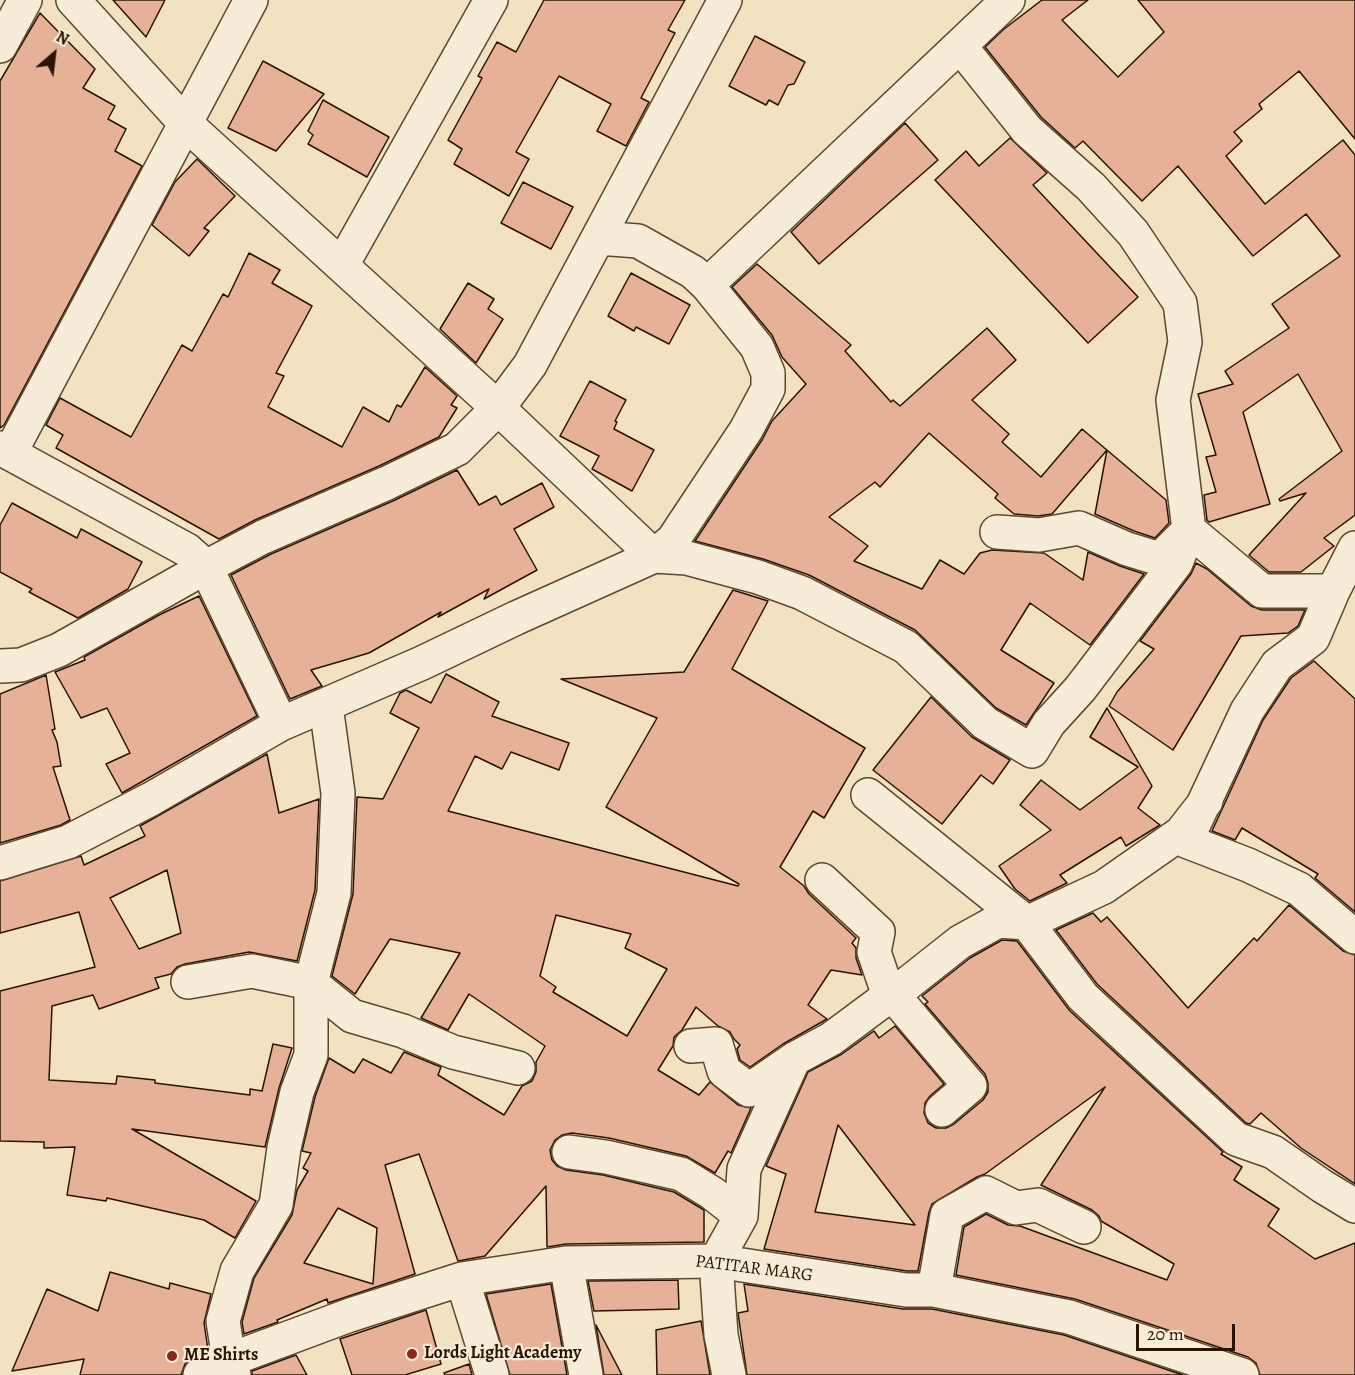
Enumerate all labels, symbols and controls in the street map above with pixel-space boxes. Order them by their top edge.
north arrow [24,24,84,84]
text: N [52,26,73,51]
street label: PATITAR MARG [694,1251,814,1287]
scale bar [1139,1312,1238,1350]
text: 20 m [1147,1322,1184,1346]
place label: Lords Light Academy [424,1343,581,1365]
place label: ME Shirts [184,1345,258,1367]
marker: Lords Light Academy [405,1347,419,1361]
marker: ME Shirts [165,1349,179,1363]

